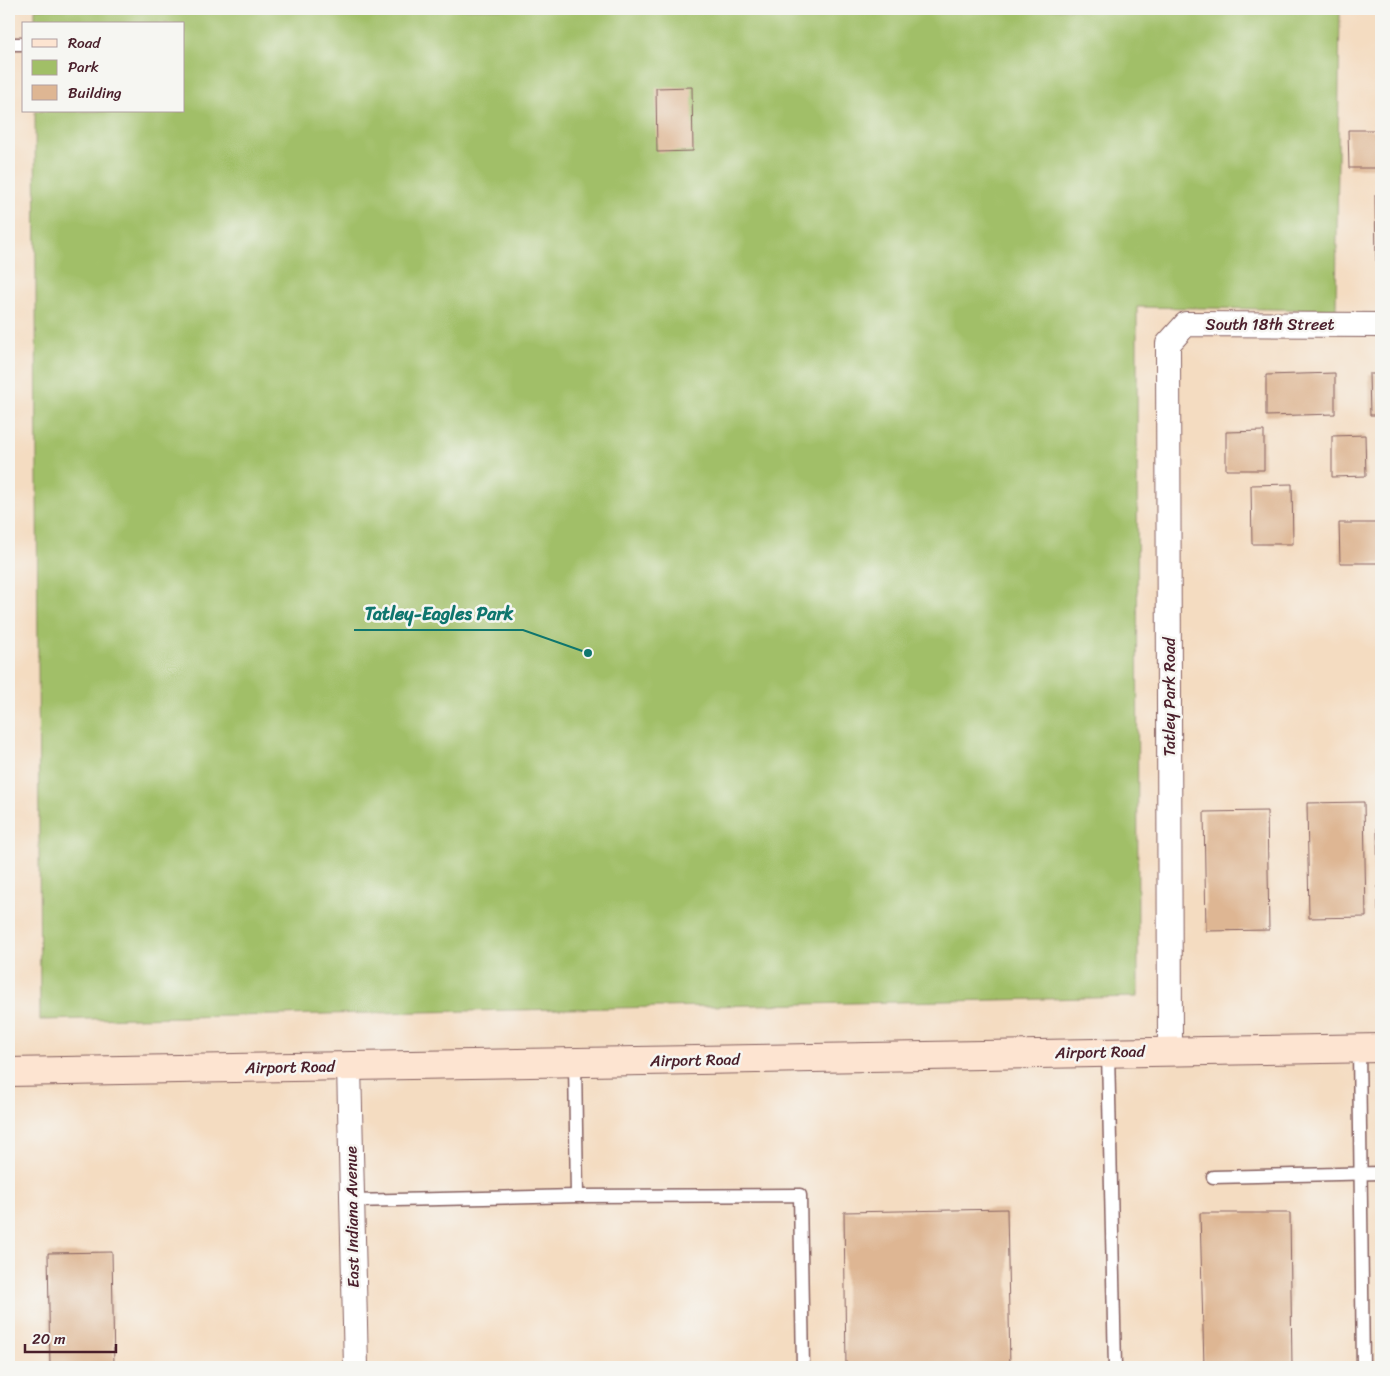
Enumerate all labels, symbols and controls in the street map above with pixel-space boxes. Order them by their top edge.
legend [22,22,185,112]
text: Road [68,30,101,56]
text: Park [68,54,99,80]
text: Building [68,80,122,106]
street label: South 18th Street [1206,310,1334,339]
callout: Tatley-Eagles Park [354,597,523,630]
text: Tatley-Eagles Park [365,598,514,630]
street label: Tatley Park Road [1155,636,1184,756]
street label: Airport Road [1054,1037,1147,1067]
street label: Airport Road [649,1045,742,1075]
street label: Airport Road [244,1052,337,1082]
street label: East Indiana Avenue [336,1146,368,1288]
scale bar [25,1321,116,1353]
text: 20 m [32,1326,66,1352]

